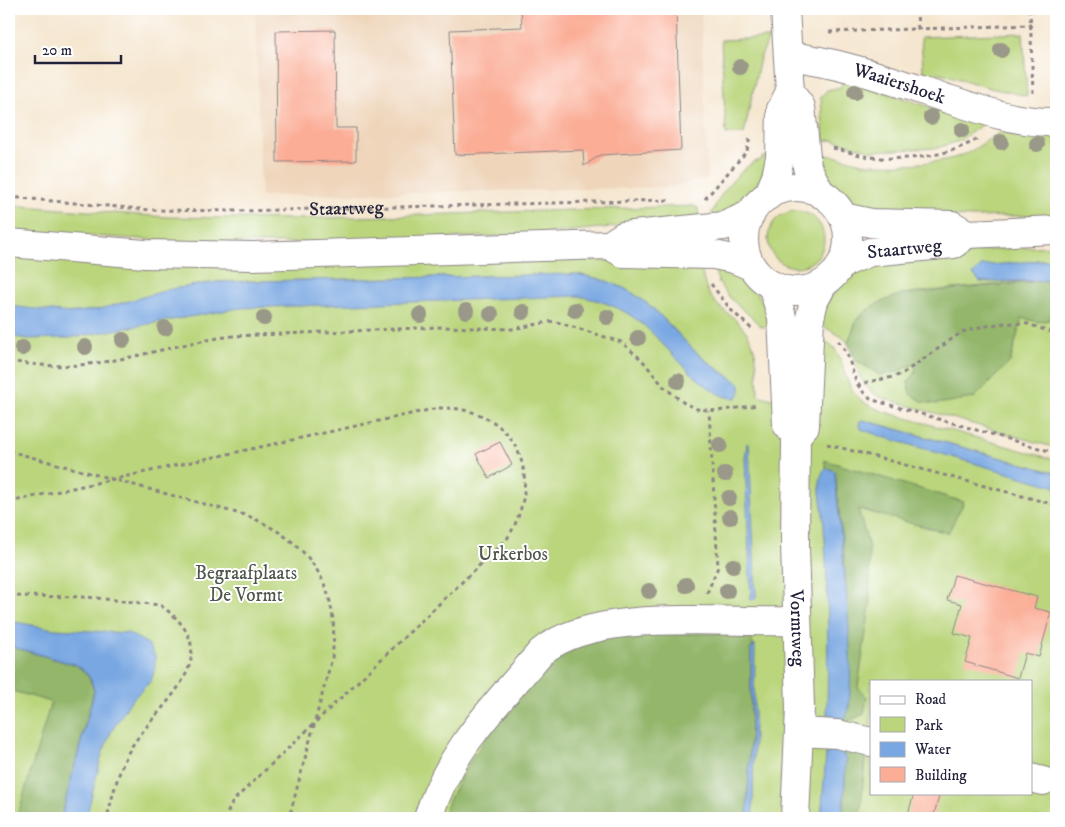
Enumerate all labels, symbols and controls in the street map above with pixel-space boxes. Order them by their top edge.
scale bar [35,32,121,64]
text: 20 m [42,41,72,60]
street label: Waaiershoek [850,58,949,109]
street label: Staartweg [309,196,385,221]
street label: Staartweg [866,234,943,264]
park label: Urkerbos [478,543,548,566]
park label: Begraafplaats De Vormt [195,562,297,607]
street label: Vormtweg [785,588,810,668]
legend [870,680,1032,794]
text: Road [915,690,947,709]
text: Park [915,716,944,735]
text: Water [914,740,951,759]
text: Building [915,766,967,785]

